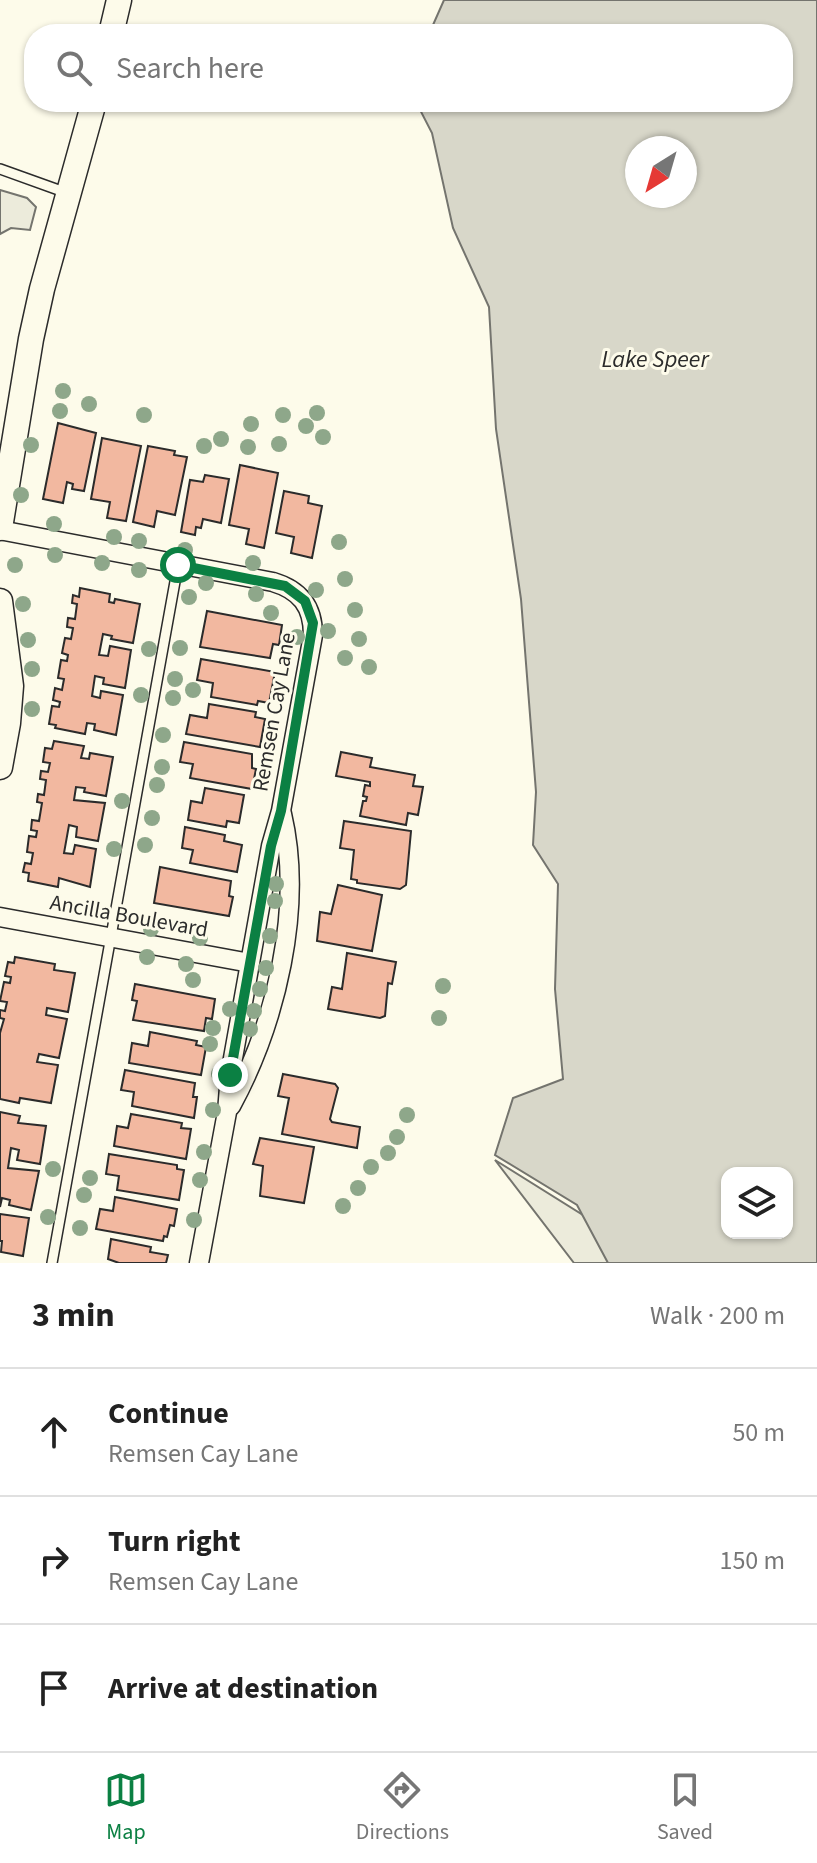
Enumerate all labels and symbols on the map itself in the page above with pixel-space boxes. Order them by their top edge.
north arrow [625,136,697,208]
water label: Lake Speer [601,342,710,377]
route start [160,547,196,583]
street label: Remsen Cay Lane [244,630,304,794]
street label: Ancilla Boulevard [47,886,211,946]
route end [212,1057,248,1093]

